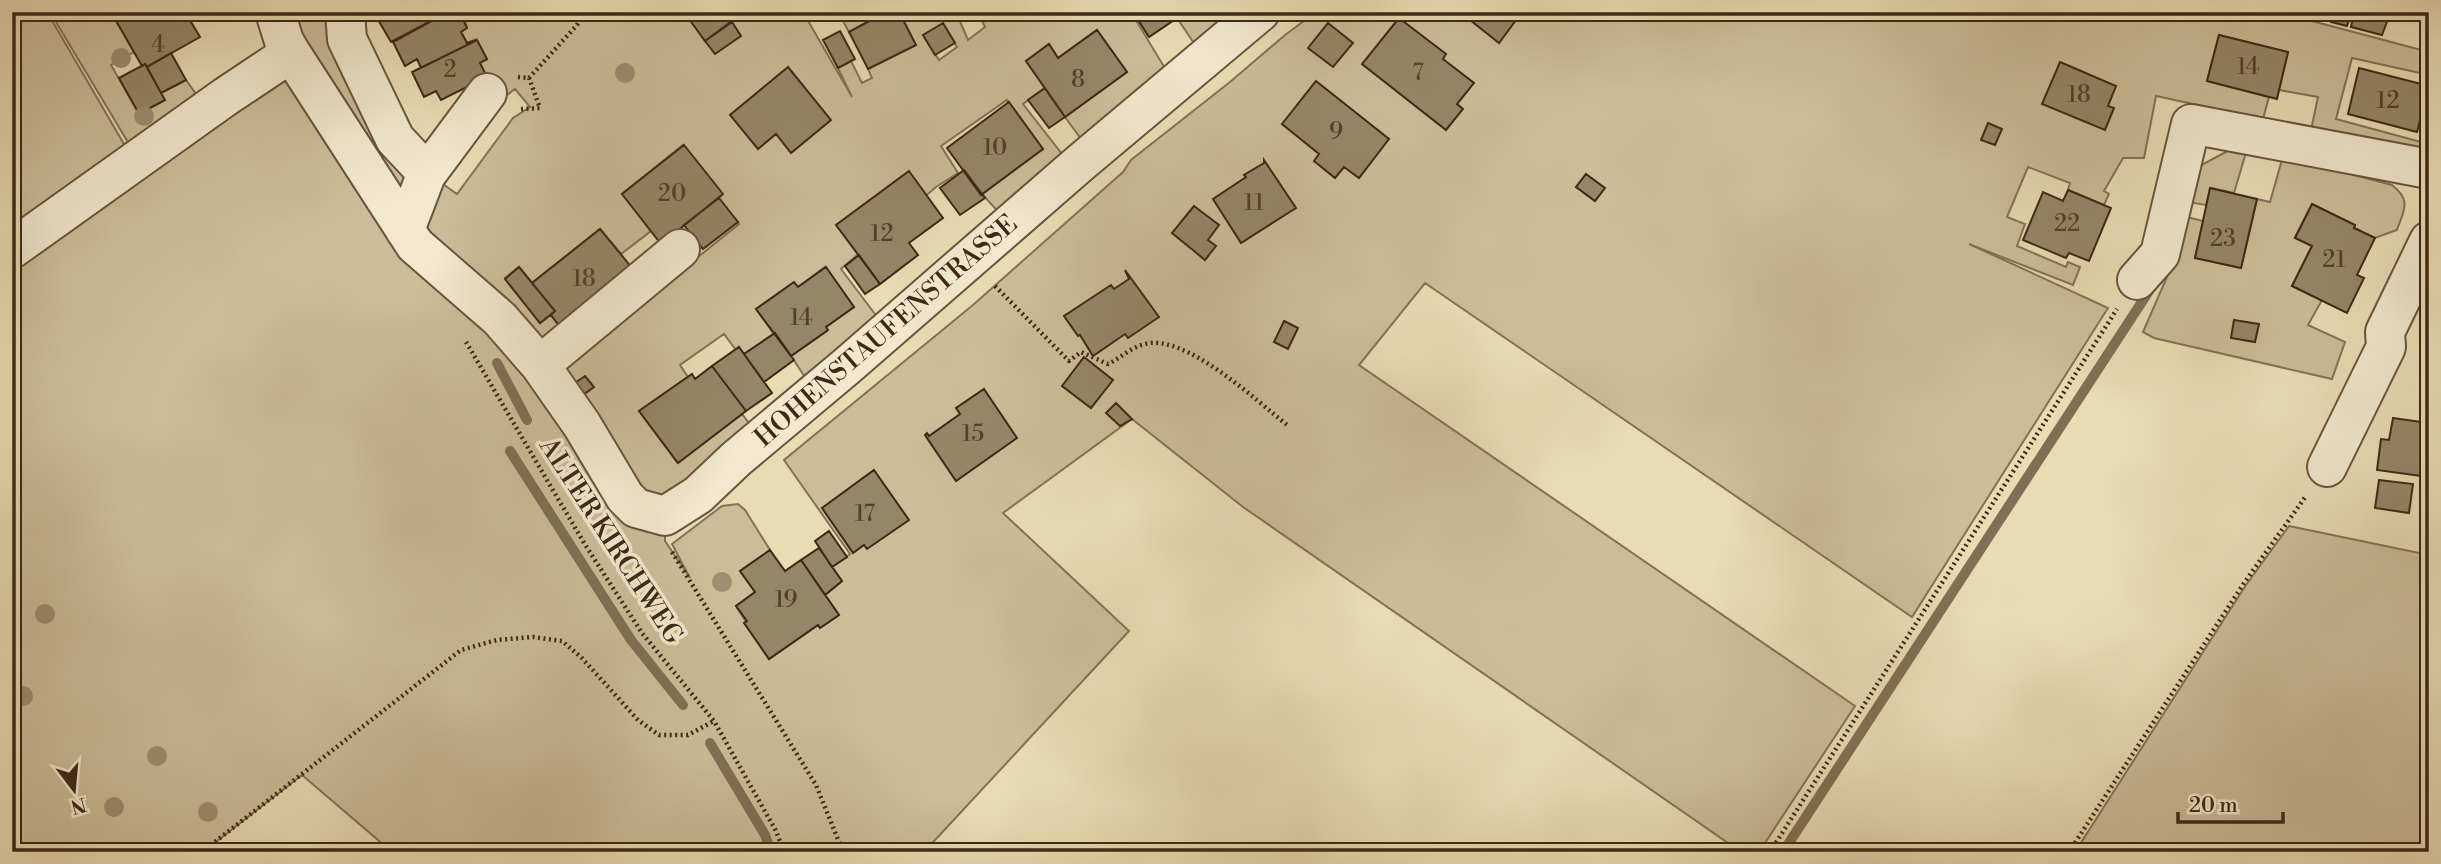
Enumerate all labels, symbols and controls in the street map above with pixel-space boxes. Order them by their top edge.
house number: 4 [151,31,165,59]
house number: 14 [2237,53,2259,81]
house number: 2 [443,56,457,84]
house number: 7 [1412,59,1424,87]
house number: 8 [1071,66,1085,94]
house number: 18 [2067,81,2091,109]
house number: 12 [2376,87,2400,115]
house number: 9 [1329,118,1343,146]
house number: 10 [983,134,1007,162]
house number: 20 [658,180,686,208]
house number: 11 [1244,189,1264,217]
street label: HOHENSTAUFENSTRASSE [748,208,1024,454]
house number: 22 [2054,210,2080,238]
house number: 12 [870,220,894,248]
house number: 23 [2210,225,2236,253]
house number: 21 [2322,246,2346,274]
house number: 18 [572,265,596,293]
house number: 14 [790,304,812,332]
house number: 15 [962,420,984,448]
street label: ALTER KIRCHWEG [532,431,690,650]
house number: 17 [855,500,876,528]
house number: 19 [774,586,798,614]
north arrow [38,756,108,826]
scale bar [2178,780,2284,824]
text: N [68,792,89,819]
text: 20 m [2189,793,2238,819]

